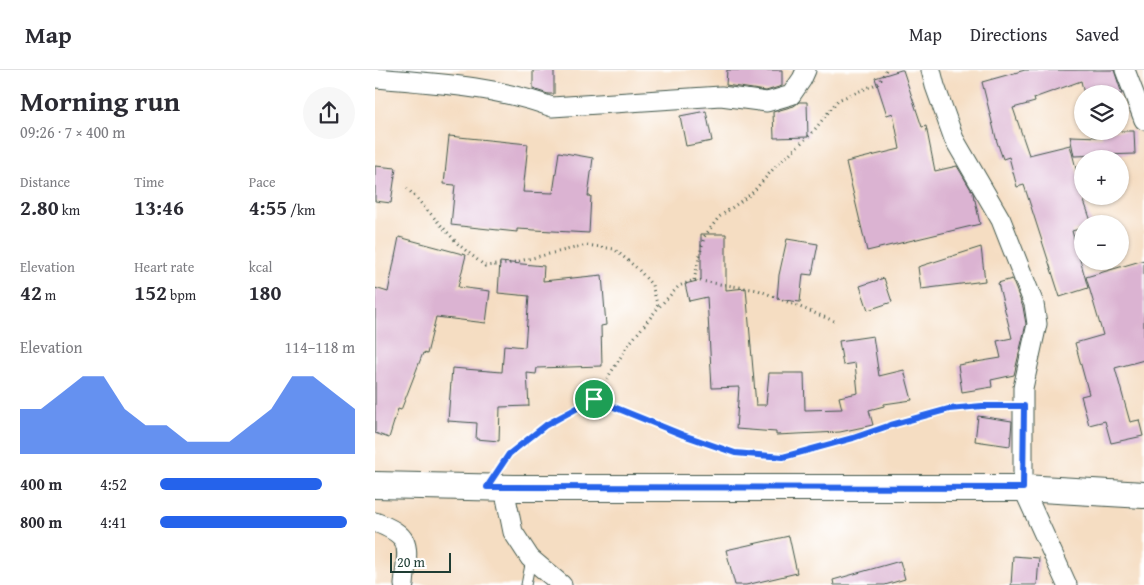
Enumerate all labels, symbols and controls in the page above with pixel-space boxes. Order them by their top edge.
text: Map [25,17,72,52]
text: Map [909,21,942,48]
text: Directions [970,21,1047,48]
text: Saved [1075,21,1119,48]
text: Morning run [20,80,180,121]
map controls [1074,85,1129,270]
button: layers [1074,85,1129,140]
button: share [303,87,355,139]
text: 09:26 · 7 × 400 m [20,120,125,144]
button: + [1074,150,1129,205]
text: Distance [20,172,70,192]
text: Time [134,172,164,192]
text: Pace [249,172,276,192]
text: 2.80 [20,192,59,223]
text: 13:46 [134,192,184,223]
text: 4:55 [249,192,287,223]
text: km [59,200,80,220]
text: /km [287,200,315,220]
button: − [1074,215,1129,270]
text: Elevation [20,257,75,277]
text: Heart rate [134,257,194,277]
text: kcal [249,257,273,277]
text: 42 [20,277,42,308]
text: 152 [134,277,167,308]
text: 180 [249,277,281,308]
text: m [42,285,56,305]
text: bpm [167,285,196,305]
text: Elevation [20,335,83,359]
text: 114–118 m [285,335,355,359]
pin [573,378,615,420]
icon: arrive [580,385,608,413]
text: 400 m [20,472,62,496]
text: 4:52 [100,472,127,496]
text: 800 m [20,510,62,534]
text: 4:41 [100,510,127,534]
scale bar [390,550,451,573]
text: 20 m [397,552,425,572]

